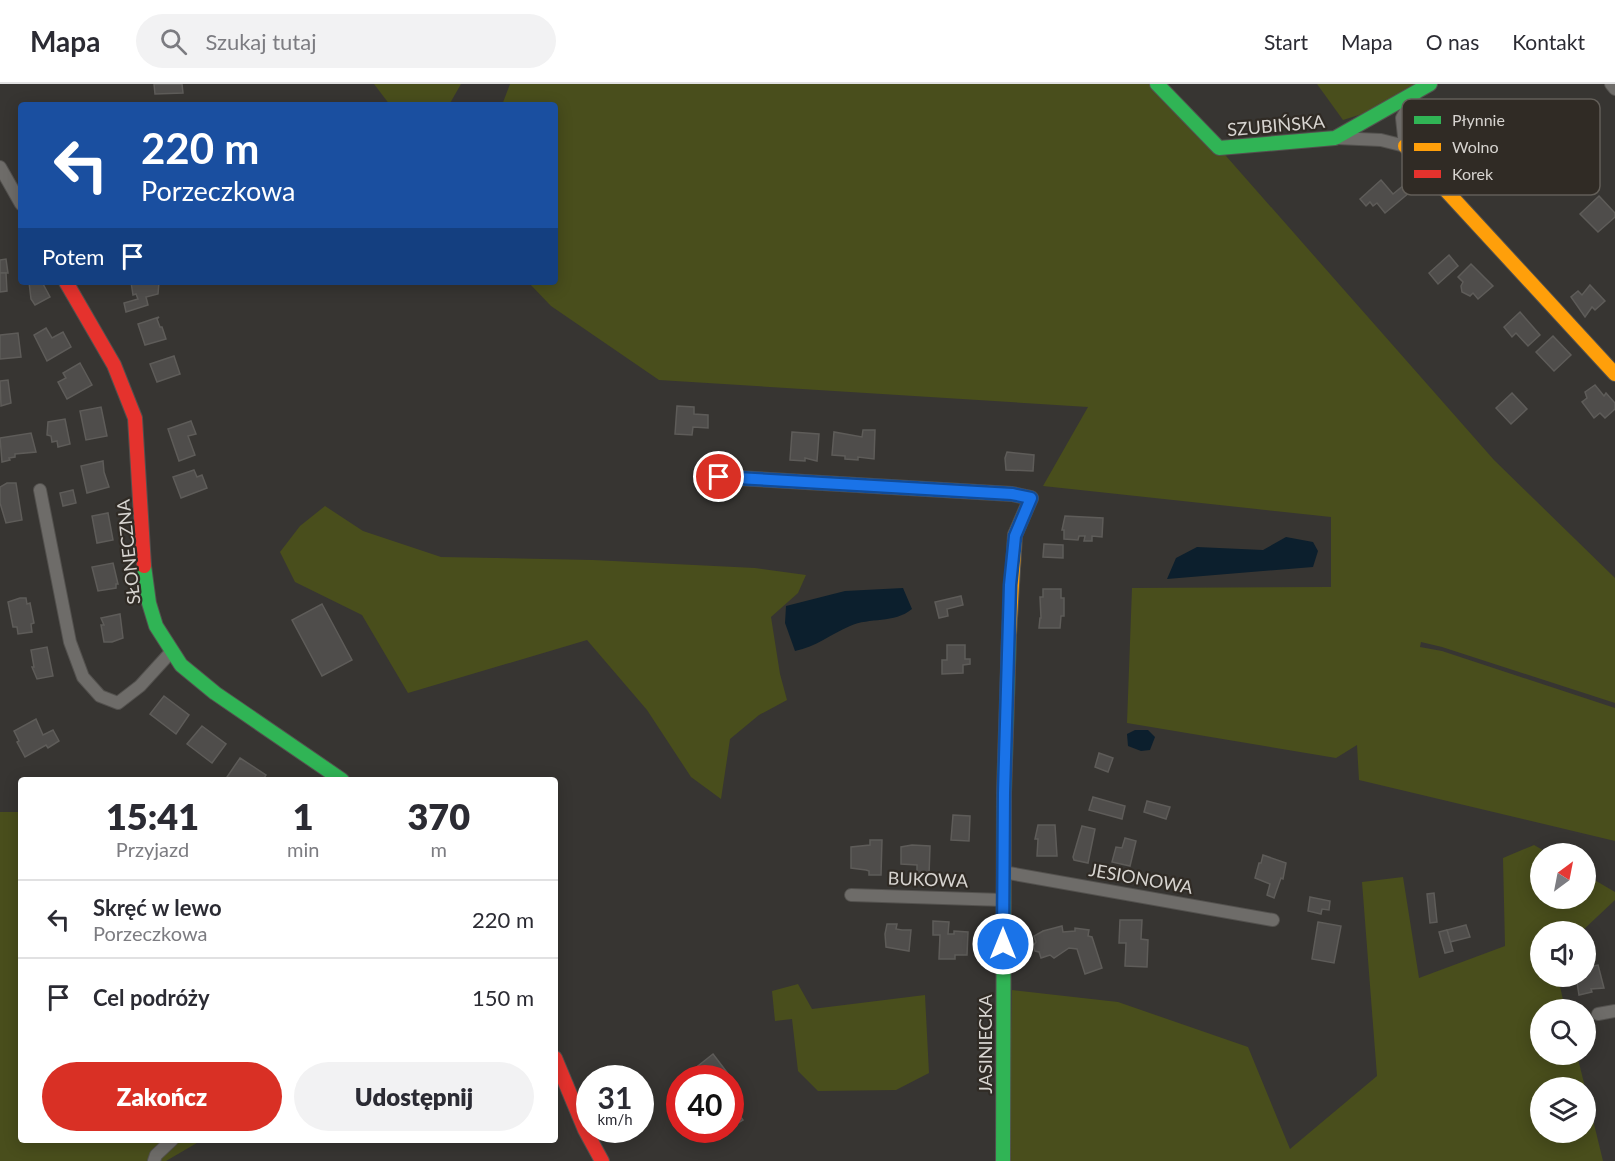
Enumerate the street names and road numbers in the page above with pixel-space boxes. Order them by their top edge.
street label: SZUBIŃSKA [1226,110,1327,140]
street label: SŁONECZNA [111,497,144,606]
street label: JESIONOWA [1087,858,1196,898]
street label: BUKOWA [887,867,969,891]
street label: JASINIECKA [974,993,996,1094]

